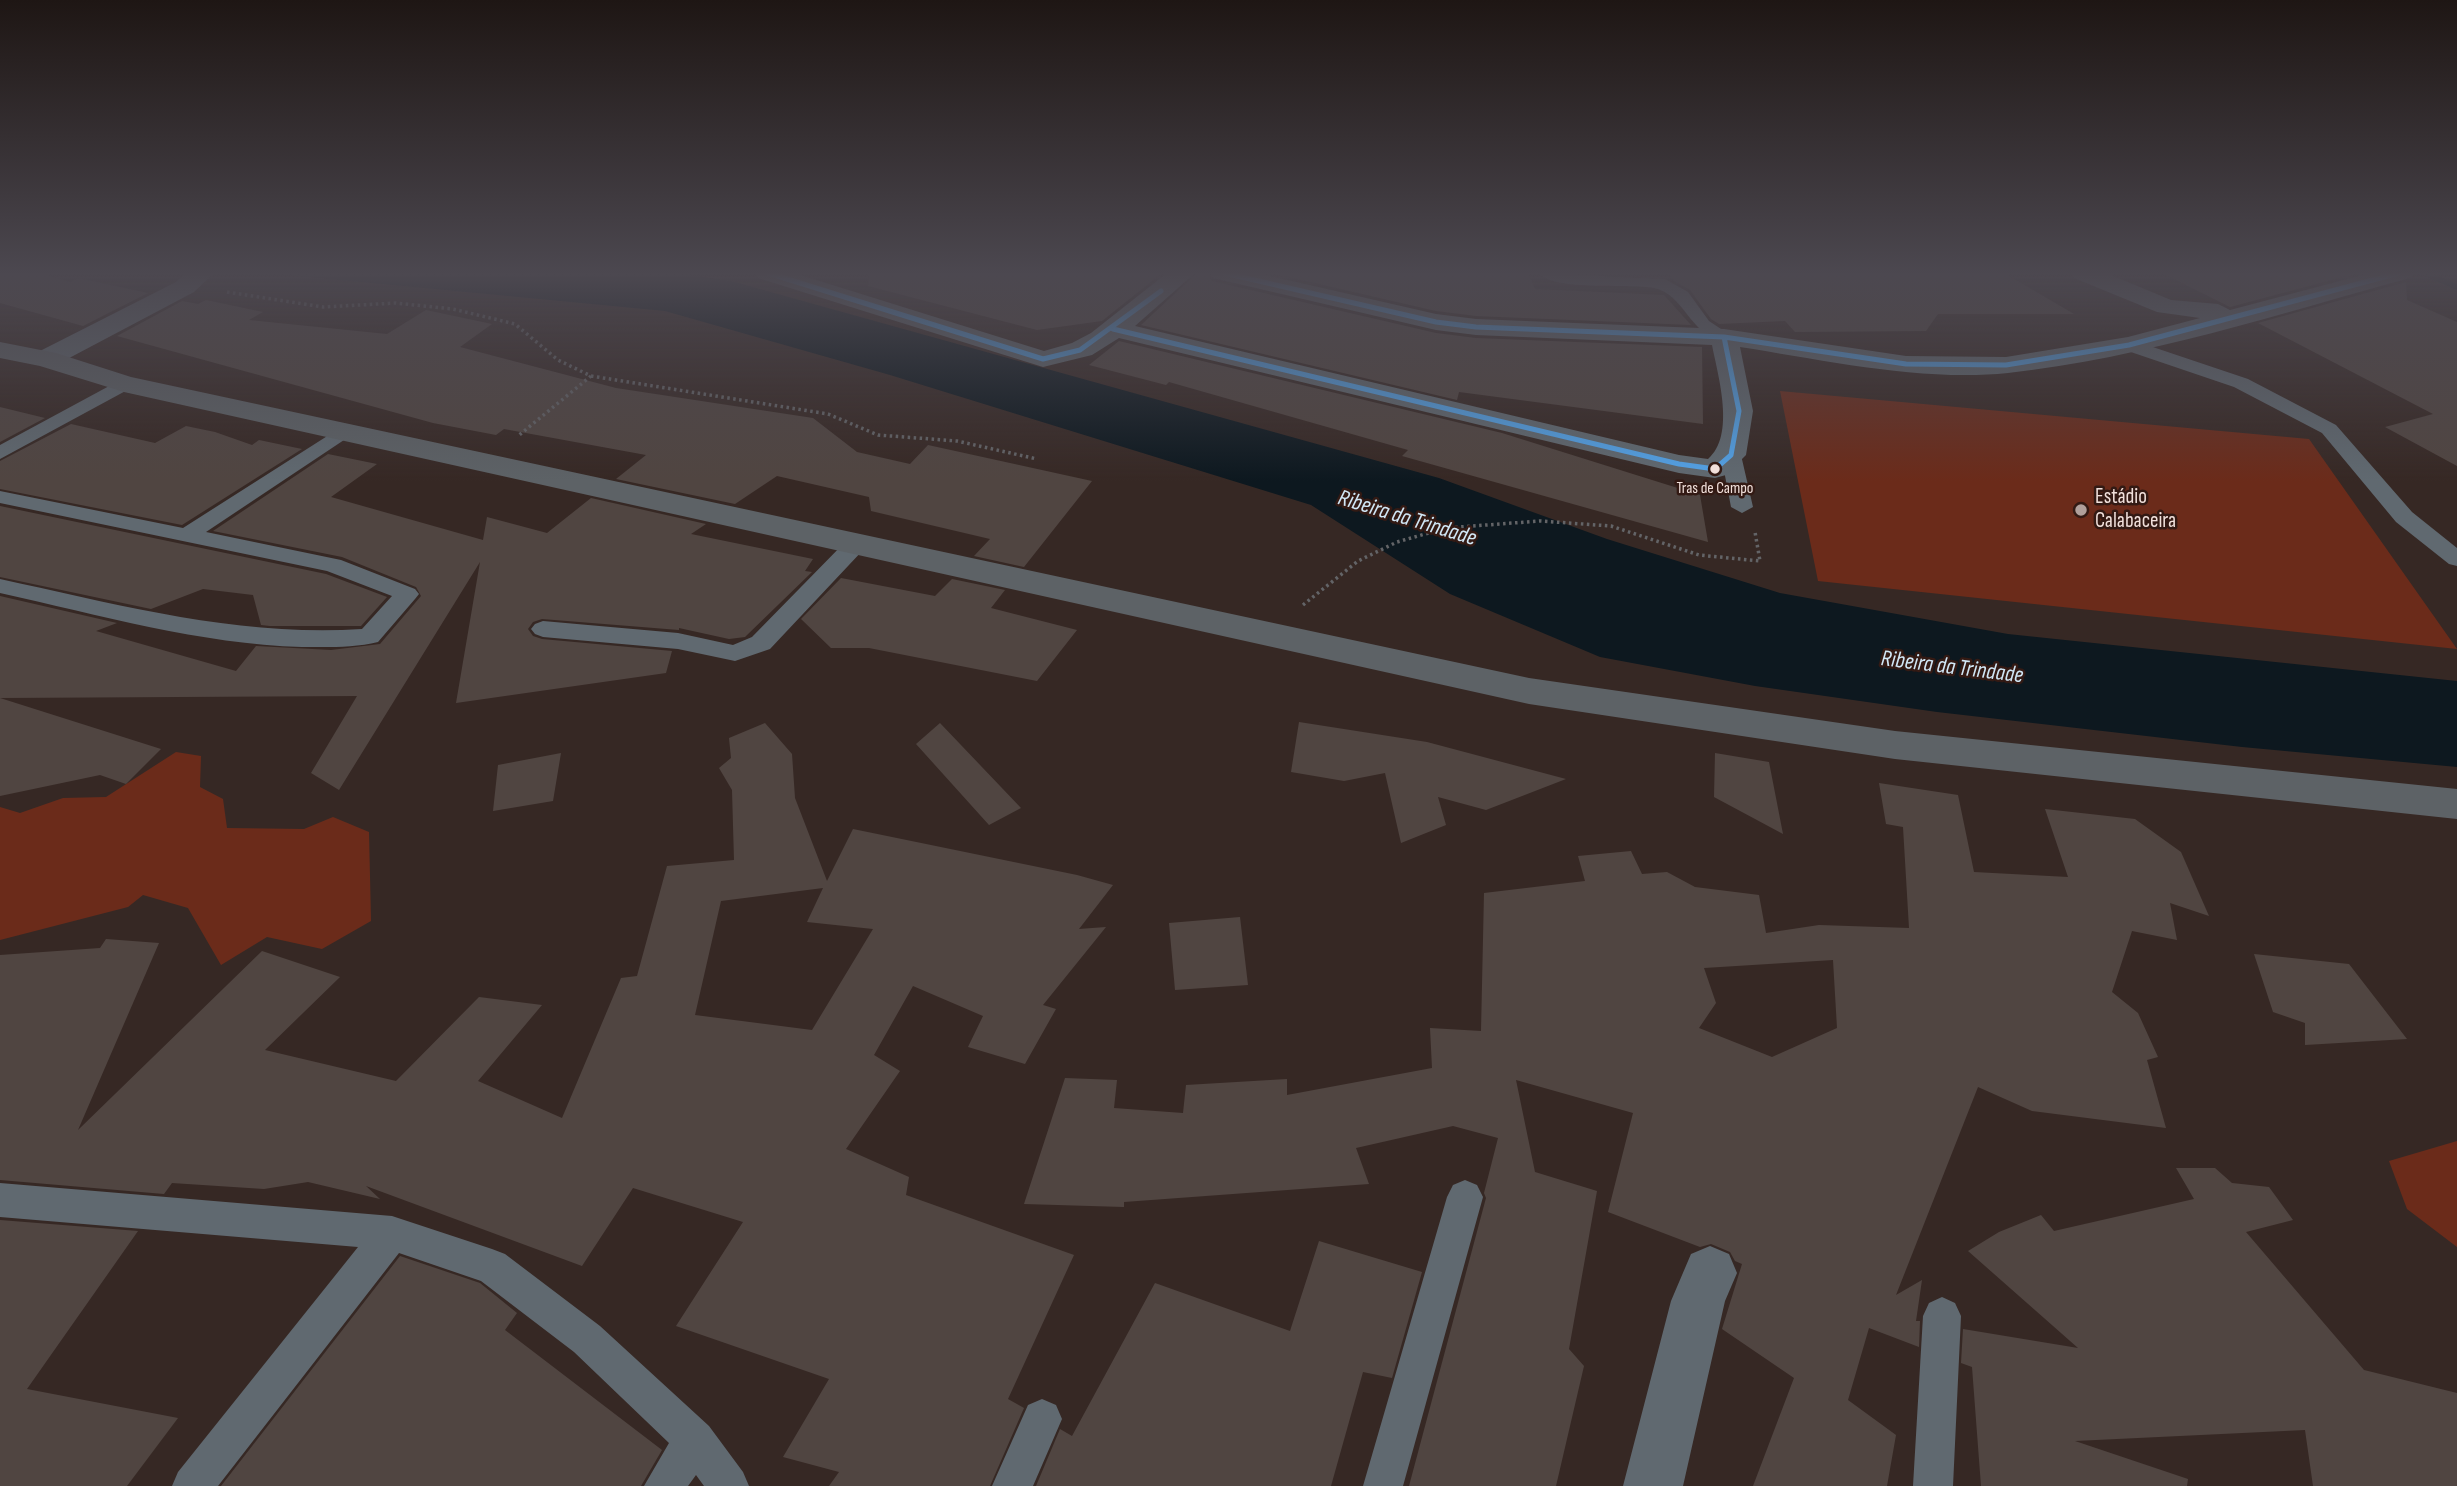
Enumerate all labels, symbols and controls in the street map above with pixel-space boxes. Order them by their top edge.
marker: Tras de Campo [1708,462,1722,476]
place label: Tras de Campo [1677,479,1753,499]
water label: Ribeira da Trindade [1334,485,1480,553]
place label: Estádio Calabaceira [2095,485,2176,535]
marker: Estádio Calabaceira [2073,502,2089,518]
water label: Ribeira da Trindade [1879,646,2025,690]

